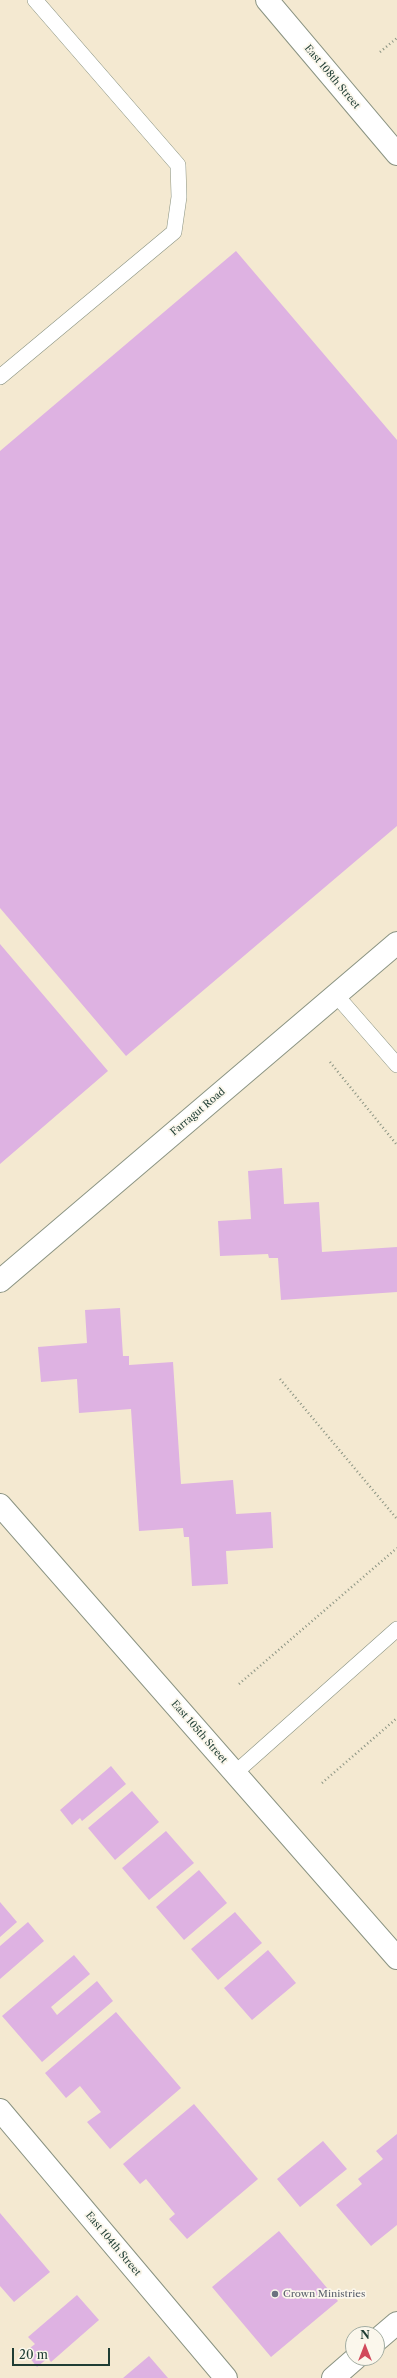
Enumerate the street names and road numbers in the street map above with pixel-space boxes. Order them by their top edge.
street label: East 108th Street [302,43,362,111]
street label: Farragut Road [168,1086,228,1138]
street label: East 105th Street [168,1698,230,1766]
street label: East 104th Street [83,2210,143,2278]

